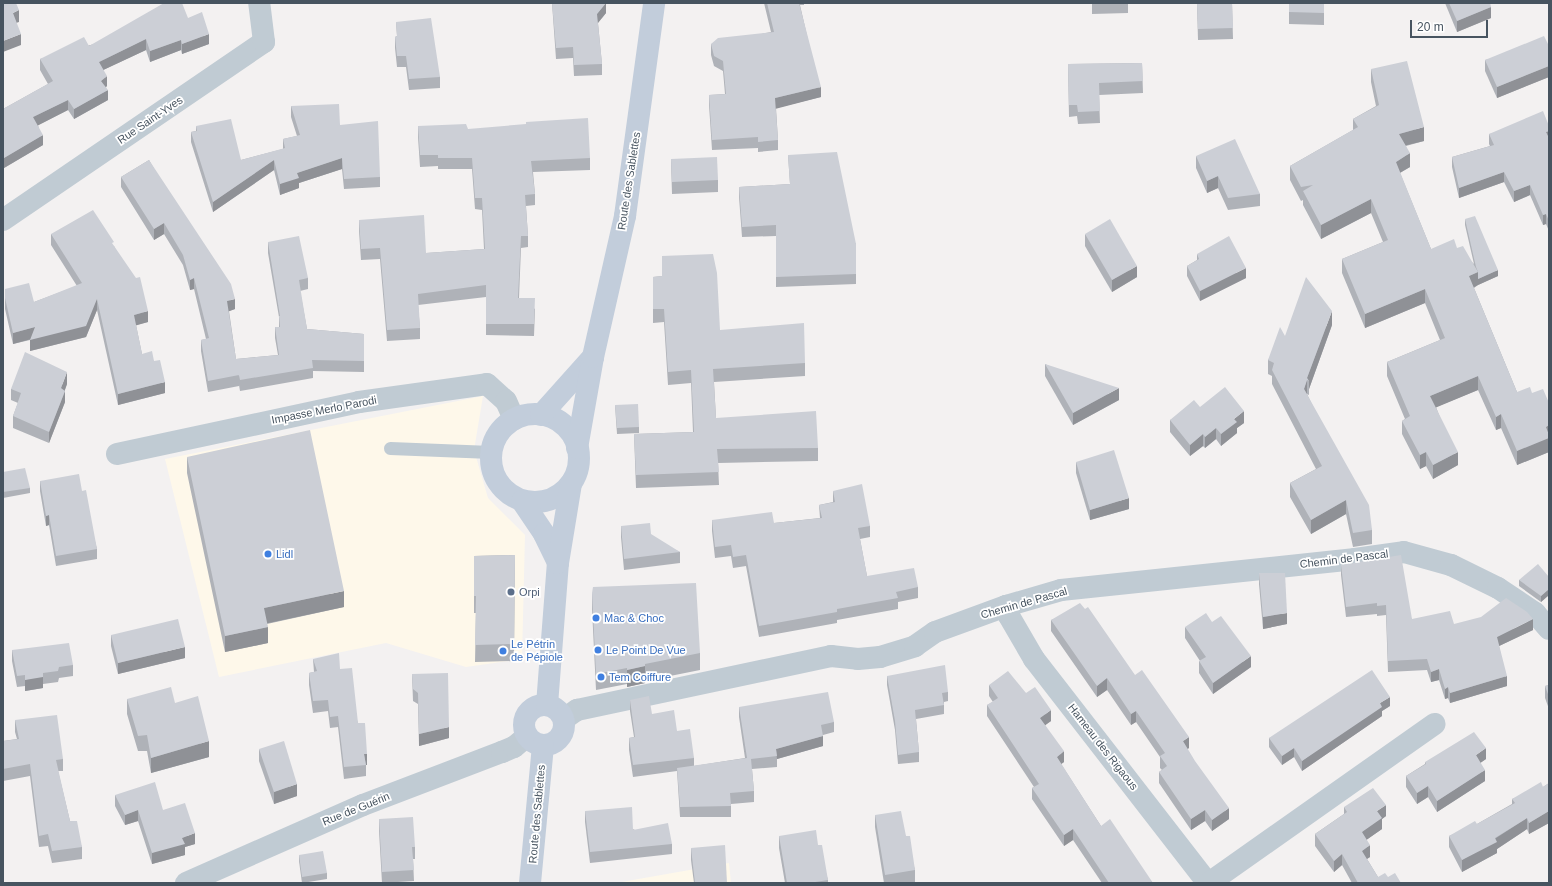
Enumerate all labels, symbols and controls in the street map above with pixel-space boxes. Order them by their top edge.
scale bar [1412,12,1490,38]
text: 20 m [1417,20,1444,34]
street label: Rue Saint-Yves [115,93,185,147]
street label: Route des Sablettes [615,131,643,231]
street label: Impasse Merlo Parodi [270,393,378,427]
place label: Lidl [276,547,293,561]
street label: Chemin de Pascal [1299,547,1389,571]
marker: Lidl [263,549,273,559]
street label: Chemin de Pascal [979,584,1069,622]
place label: Orpi [519,585,540,599]
marker: Orpi [506,587,516,597]
place label: Mac & Choc [604,611,664,625]
marker: Mac & Choc [591,613,601,623]
place label: Le Pétrin de Pépiole [511,638,563,664]
place label: Le Point De Vue [606,643,686,657]
marker: Le Point De Vue [593,645,603,655]
marker: Le Pétrin de Pépiole [498,646,508,656]
place label: Tem Coiffure [609,670,671,684]
marker: Tem Coiffure [596,672,606,682]
street label: Hameau des Rigaous [1065,701,1141,793]
street label: Route des Sablettes [526,764,548,864]
street label: Rue de Guérin [320,789,392,829]

